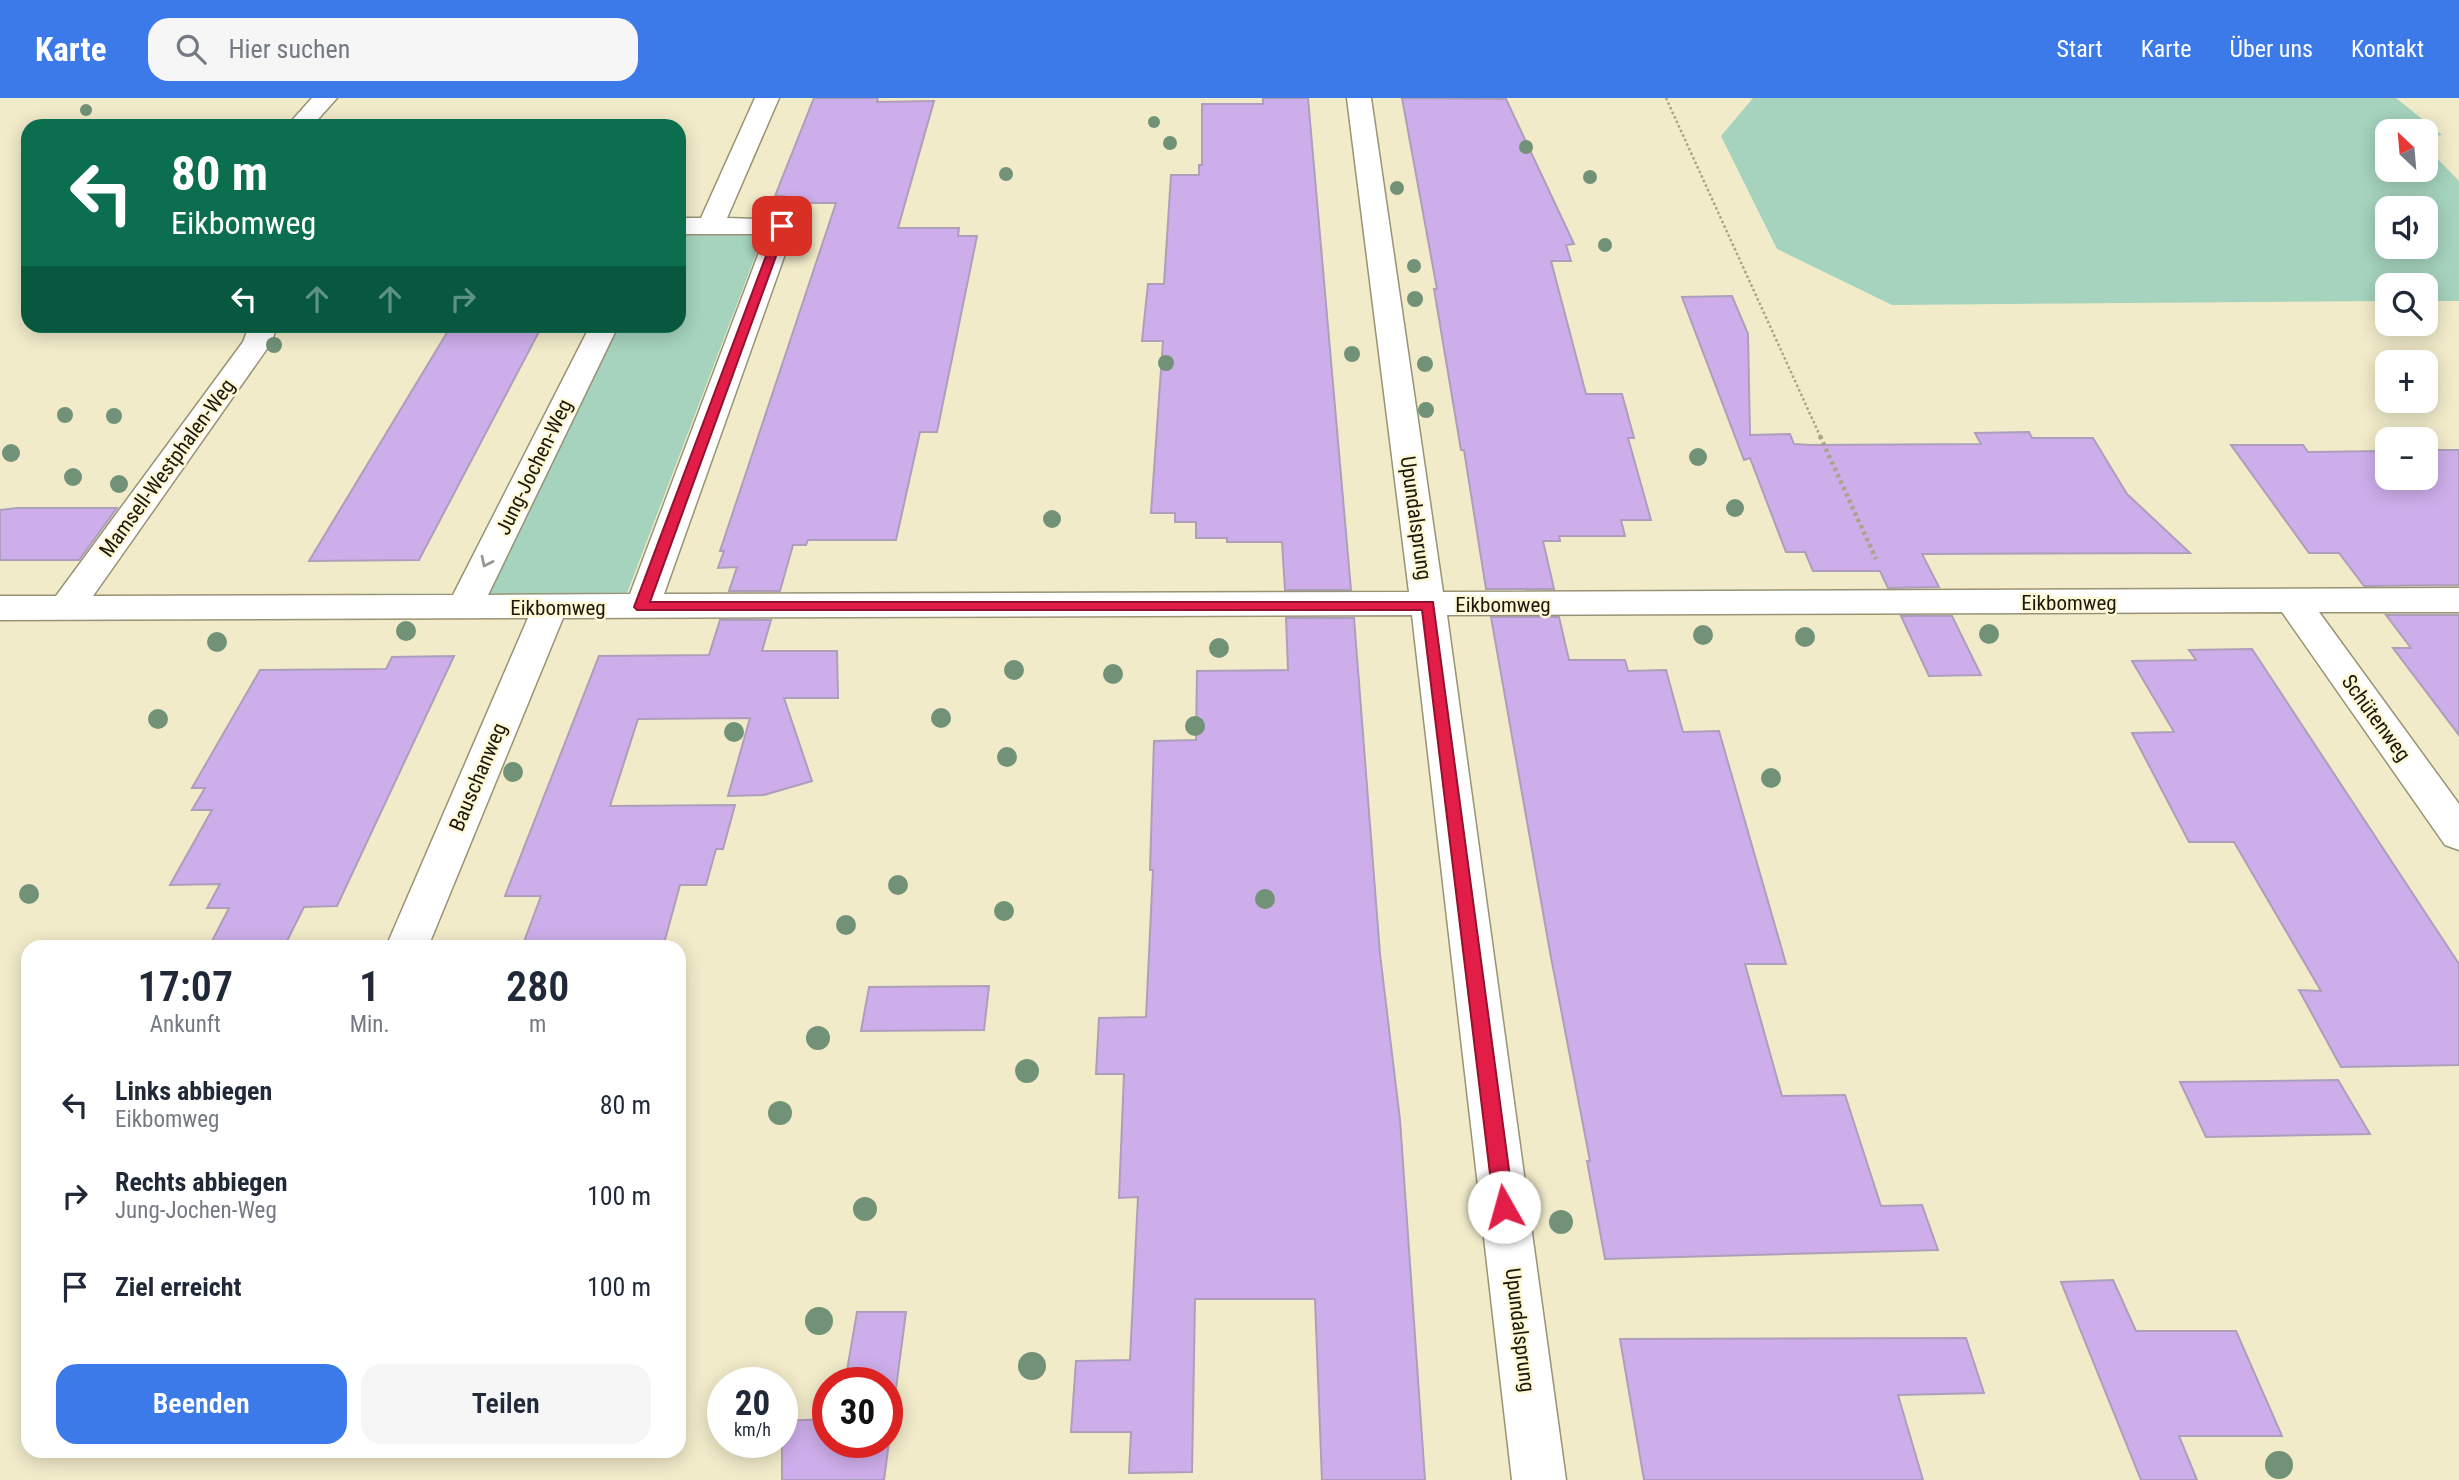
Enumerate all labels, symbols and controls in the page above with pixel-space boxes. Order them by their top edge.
search box [148,18,638,81]
text: Karte [35,30,106,69]
icon: search [172,30,210,68]
text: Hier suchen [228,34,350,64]
text: Start [2057,35,2103,63]
text: Karte [2141,35,2191,63]
text: Über uns [2229,35,2313,63]
text: Kontakt [2351,35,2424,63]
north arrow [2375,119,2438,182]
map controls [2375,119,2438,490]
text: 80 m [171,145,268,202]
icon: left [56,147,147,238]
pin [752,196,812,256]
button: sound [2375,196,2438,259]
text: Eikbomweg [171,204,316,242]
icon: arrive [763,207,801,245]
button: search [2375,273,2438,336]
icon: left [225,280,263,318]
icon: ahead [298,280,336,318]
icon: ahead [371,280,409,318]
icon: right [444,280,482,318]
button: + [2375,350,2438,413]
street label: Mamsell-Westphalen-Weg [94,374,240,562]
street label: Jung-Jochen-Weg [491,395,577,539]
button: − [2375,427,2438,490]
street label: Upundalsprung [1395,455,1437,581]
one-way arrow [481,555,495,567]
street label: Eikbomweg [2021,591,2117,615]
street label: Eikbomweg [1455,593,1551,617]
street label: Eikbomweg [510,596,606,620]
street label: Schütenweg [2337,670,2415,766]
street label: Bauschanweg [444,719,512,835]
text: 17:07 [138,962,233,1011]
text: 1 [359,962,380,1011]
text: 280 [506,962,569,1011]
text: Ankunft [150,1011,221,1038]
text: Min. [350,1011,390,1038]
text: m [529,1011,546,1038]
text: Links abbiegen [115,1076,272,1106]
icon: left [56,1086,94,1124]
text: 80 m [600,1090,651,1120]
text: Eikbomweg [115,1106,219,1133]
text: Rechts abbiegen [115,1167,288,1197]
position arrow [1467,1170,1541,1244]
icon: right [56,1177,94,1215]
text: 100 m [587,1181,651,1211]
text: Jung-Jochen-Weg [115,1197,277,1224]
street label: Upundalsprung [1500,1267,1540,1393]
icon: arrive [56,1268,94,1306]
text: Ziel erreicht [115,1272,241,1302]
text: 100 m [587,1272,651,1302]
button: Beenden [56,1364,347,1444]
button: Teilen [361,1364,651,1444]
speed limit sign: 30 [812,1367,903,1458]
text: 20 [735,1383,770,1424]
text: km/h [734,1419,771,1440]

